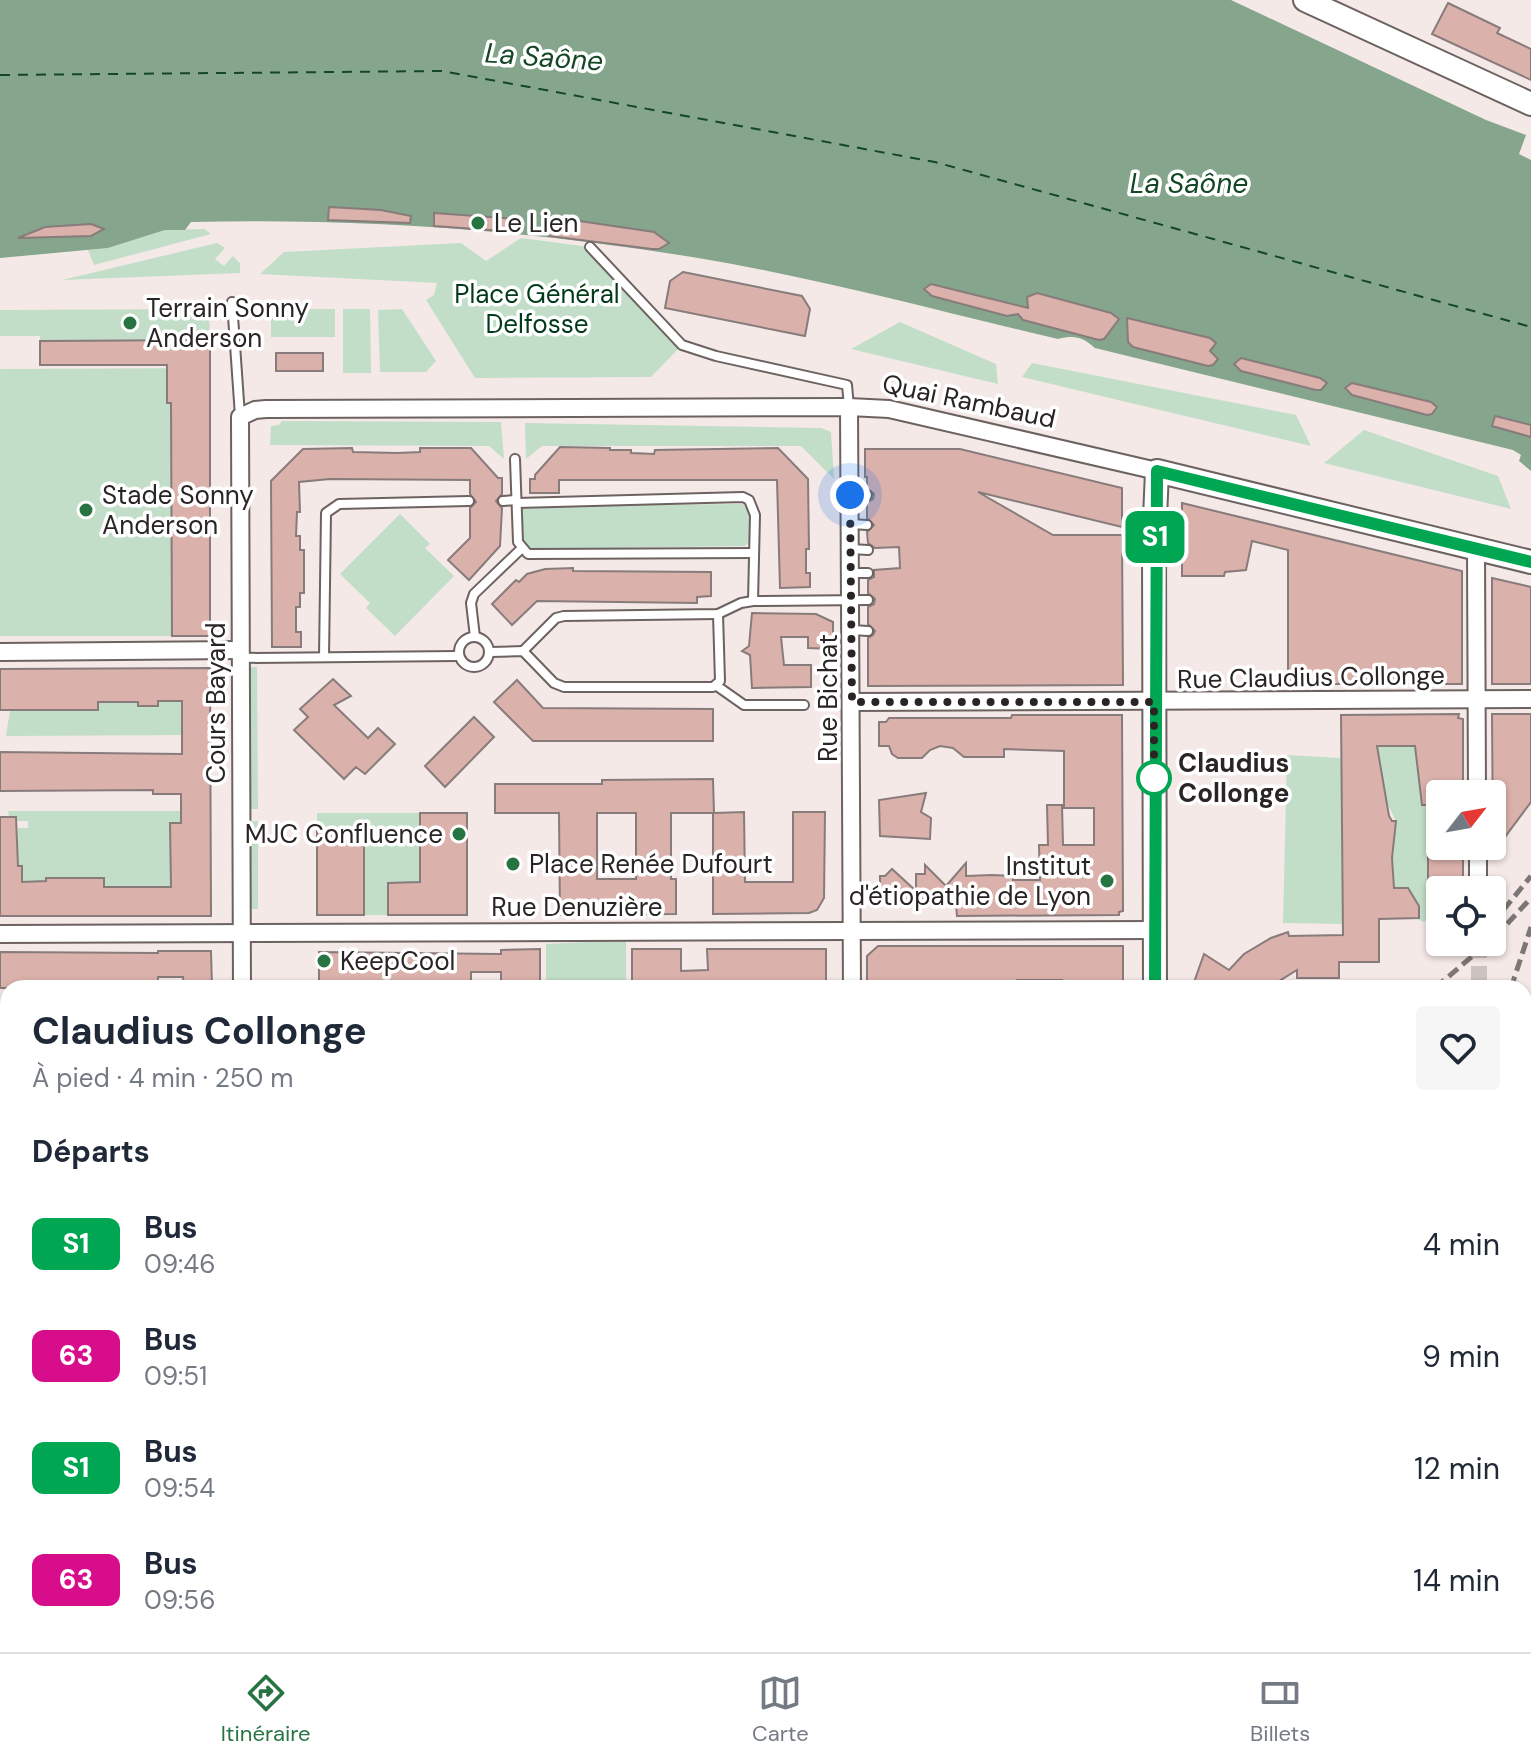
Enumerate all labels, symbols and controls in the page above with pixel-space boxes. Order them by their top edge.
water label: La Saône [484,34,605,80]
water label: La Saône [1130,165,1248,202]
place label: Le Lien [494,206,578,240]
marker: Le Lien [469,214,487,232]
park label: Place Général Delfosse [454,277,620,341]
place label: Terrain Sonny Anderson [146,291,309,355]
marker: Terrain Sonny Anderson [121,314,139,332]
street label: Quai Rambaud [879,366,1059,436]
your location [830,475,870,515]
place label: Stade Sonny Anderson [102,478,254,542]
marker: Stade Sonny Anderson [77,501,95,519]
line badge: S1 [1119,511,1191,563]
text: S1 [1141,518,1169,555]
street label: Cours Bayard [199,622,233,784]
street label: Rue Bichat [811,634,845,762]
street label: Rue Claudius Collonge [1177,658,1445,696]
place label: Claudius Collonge [1178,746,1289,810]
marker: Claudius Collonge [1137,761,1171,795]
north arrow [1426,780,1506,860]
map controls [1426,780,1506,956]
place label: MJC Confluence [245,817,443,851]
marker: MJC Confluence [450,825,468,843]
place label: Place Renée Dufourt [529,847,773,881]
place label: Institut d'étiopathie de Lyon [849,849,1091,913]
marker: Place Renée Dufourt [504,855,522,873]
marker: Institut d'étiopathie de Lyon [1098,872,1116,890]
button: locate [1426,876,1506,956]
street label: Rue Denuzière [491,890,663,924]
place label: KeepCool [340,944,455,978]
marker: KeepCool [315,952,333,970]
text: Claudius Collonge [32,1006,367,1056]
button: heart [1416,1006,1500,1090]
text: À pied · 4 min · 250 m [32,1061,293,1095]
text: Départs [32,1132,150,1171]
text: Bus [144,1208,198,1247]
text: S1 [62,1225,90,1262]
text: 4 min [1423,1225,1500,1264]
text: 09:46 [144,1247,215,1281]
text: Bus [144,1320,198,1359]
text: 63 [59,1337,93,1374]
text: 9 min [1422,1337,1500,1376]
text: 09:51 [144,1359,207,1393]
text: Bus [144,1432,198,1471]
text: S1 [62,1449,90,1486]
text: 12 min [1414,1449,1500,1488]
text: 09:54 [144,1471,215,1505]
text: Bus [144,1544,198,1583]
text: 63 [59,1561,93,1598]
text: 14 min [1413,1561,1500,1600]
text: 09:56 [144,1583,216,1617]
tab: Itinéraire [221,1671,311,1748]
tab: Carte [752,1671,809,1748]
tab: Billets [1250,1671,1310,1748]

